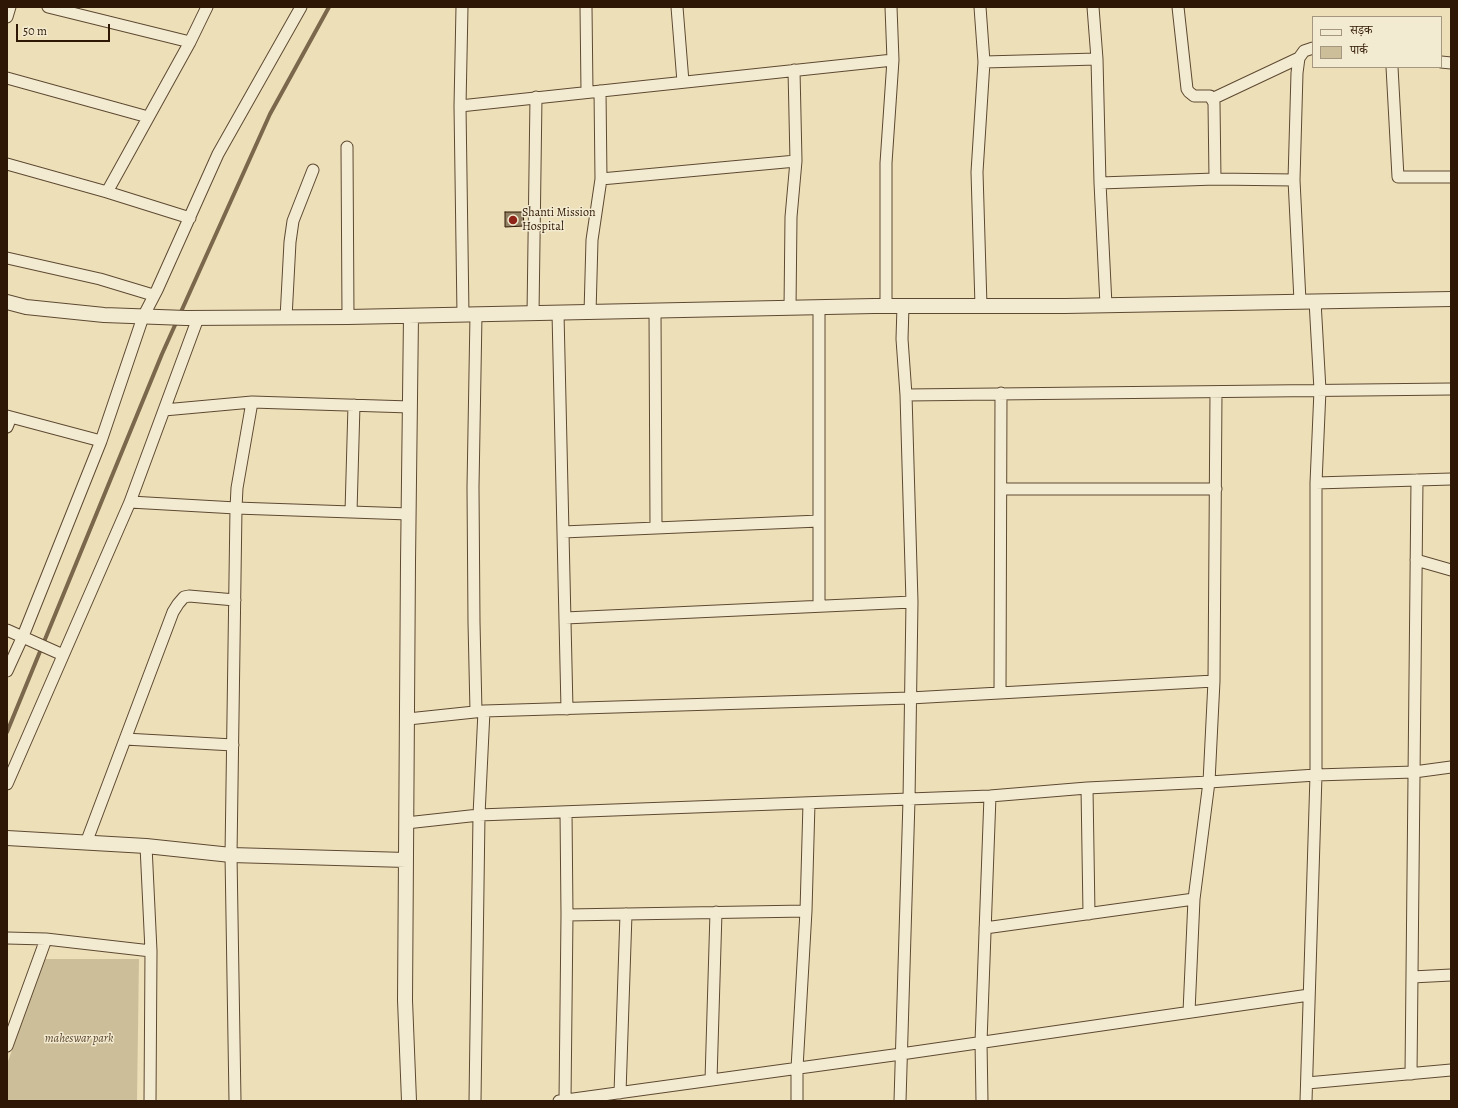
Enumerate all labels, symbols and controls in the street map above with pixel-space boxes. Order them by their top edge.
scale bar [18,16,112,42]
legend [1312,16,1442,68]
text: सड़क [1350,22,1373,38]
text: 50 m [23,23,47,39]
text: पार्क [1350,42,1368,58]
place label: Shanti Mission Hospital [522,206,596,234]
marker: Shanti Mission Hospital [507,214,519,226]
park label: maheswar park [45,1032,113,1046]

